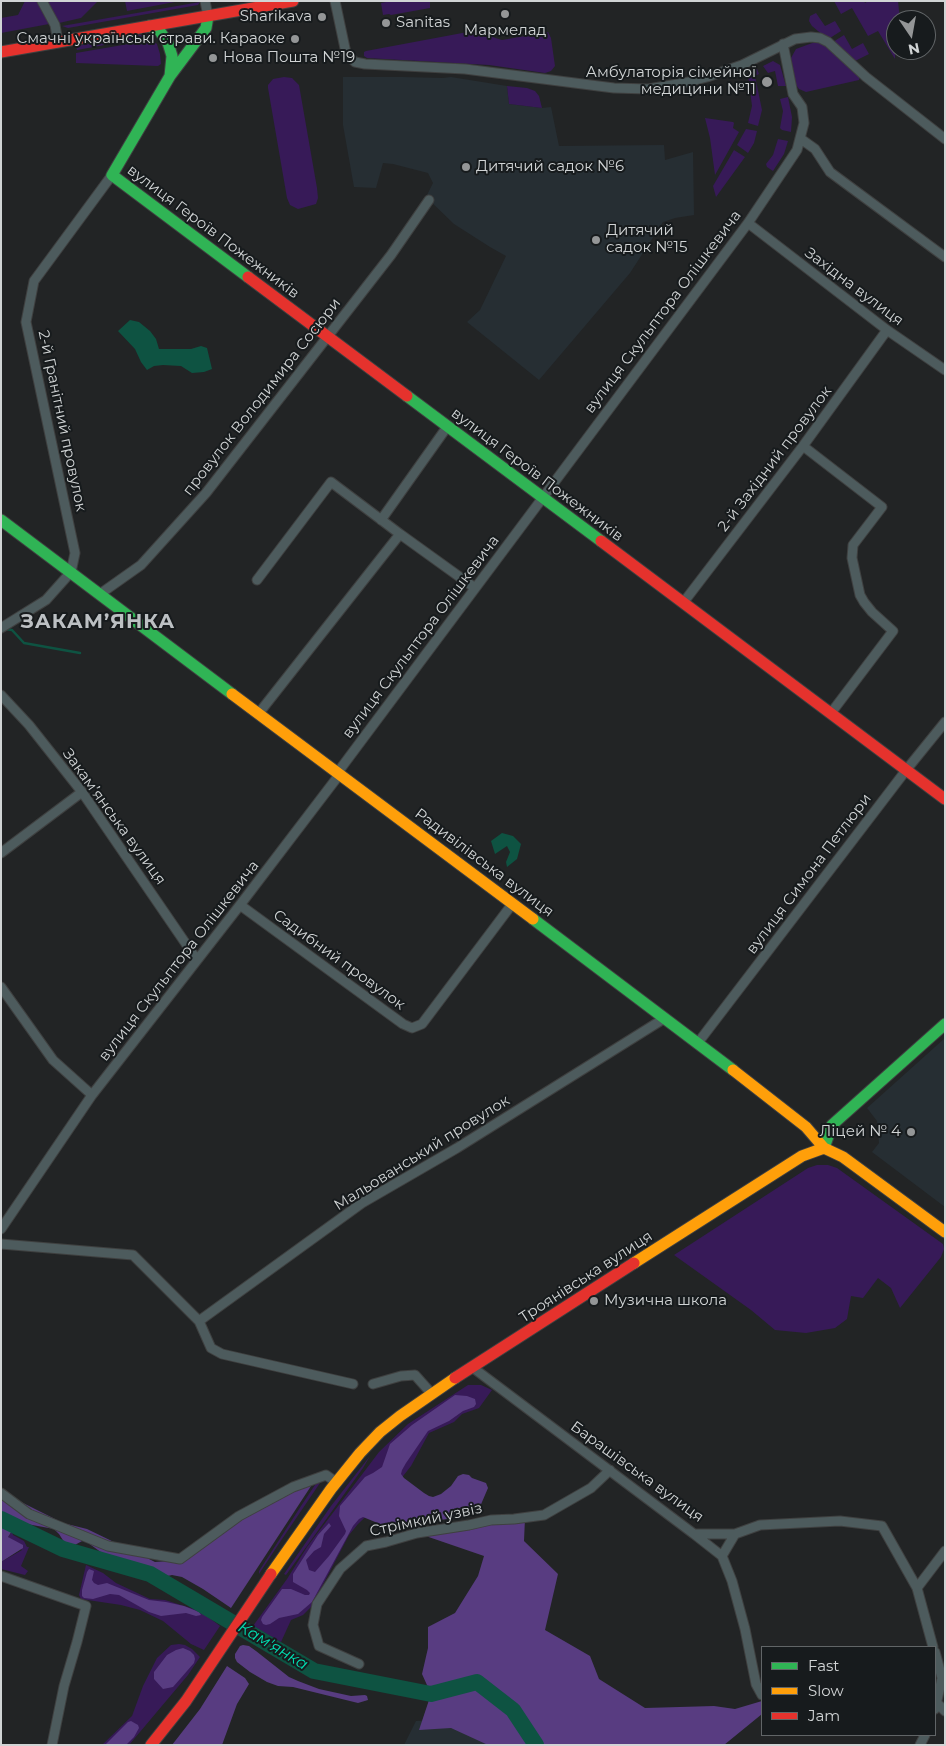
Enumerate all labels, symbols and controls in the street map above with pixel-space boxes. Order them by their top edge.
place label: Sharikava [240,8,312,26]
marker: Мармелад [499,8,511,20]
north arrow [886,10,936,60]
marker: Sharikava [316,11,328,23]
place label: Sanitas [396,14,450,32]
marker: Sanitas [380,17,392,29]
place label: Мармелад [464,22,546,40]
place label: Смачні українські страви. Караоке [16,30,285,48]
marker: Смачні українські страви. Караоке [289,33,301,45]
text: N [907,39,921,59]
place label: Нова Пошта №19 [223,49,355,67]
marker: Нова Пошта №19 [207,52,219,64]
place label: Амбулаторія сімейної медицини №11 [586,64,756,99]
marker: Амбулаторія сімейної медицини №11 [760,75,774,89]
place label: Дитячий садок №6 [476,158,624,176]
street label: вулиця Героїв Пожежників [123,161,303,303]
marker: Дитячий садок №6 [460,161,472,173]
street label: вулиця Скульптора Олішкевича [581,207,745,417]
place label: Дитячий садок №15 [606,222,687,257]
marker: Дитячий садок №15 [590,234,602,246]
street label: Західна вулиця [801,244,907,330]
street label: провулок Володимира Сосюри [179,295,345,499]
street label: 2-й Гранітний провулок [34,329,90,513]
street label: 2-й Західний провулок [714,383,836,535]
street label: вулиця Героїв Пожежників [447,404,627,546]
street label: вулиця Скульптора Олішкевича [339,532,503,742]
district label: ЗАКАМ’ЯНКА [19,610,177,634]
street label: Закамʼянська вулиця [59,745,169,889]
street label: вулиця Симона Петлюри [743,790,875,958]
street label: Радивілівська вулиця [411,805,557,921]
street label: вулиця Скульптора Олішкевича [95,857,263,1065]
street label: Садибний провулок [269,906,409,1014]
street label: Мальованський провулок [331,1091,513,1215]
place label: Ліцей № 4 [820,1123,901,1141]
marker: Ліцей № 4 [905,1126,917,1138]
street label: Троянівська вулиця [516,1227,656,1327]
place label: Музична школа [604,1292,727,1310]
marker: Музична школа [588,1295,600,1307]
street label: Барашівська вулиця [567,1418,707,1526]
street label: Стрімкий узвіз [368,1499,484,1541]
water label: Кам'янка [235,1618,311,1674]
legend [761,1646,936,1736]
text: Fast [808,1656,839,1675]
text: Slow [808,1681,844,1700]
text: Jam [808,1706,840,1725]

